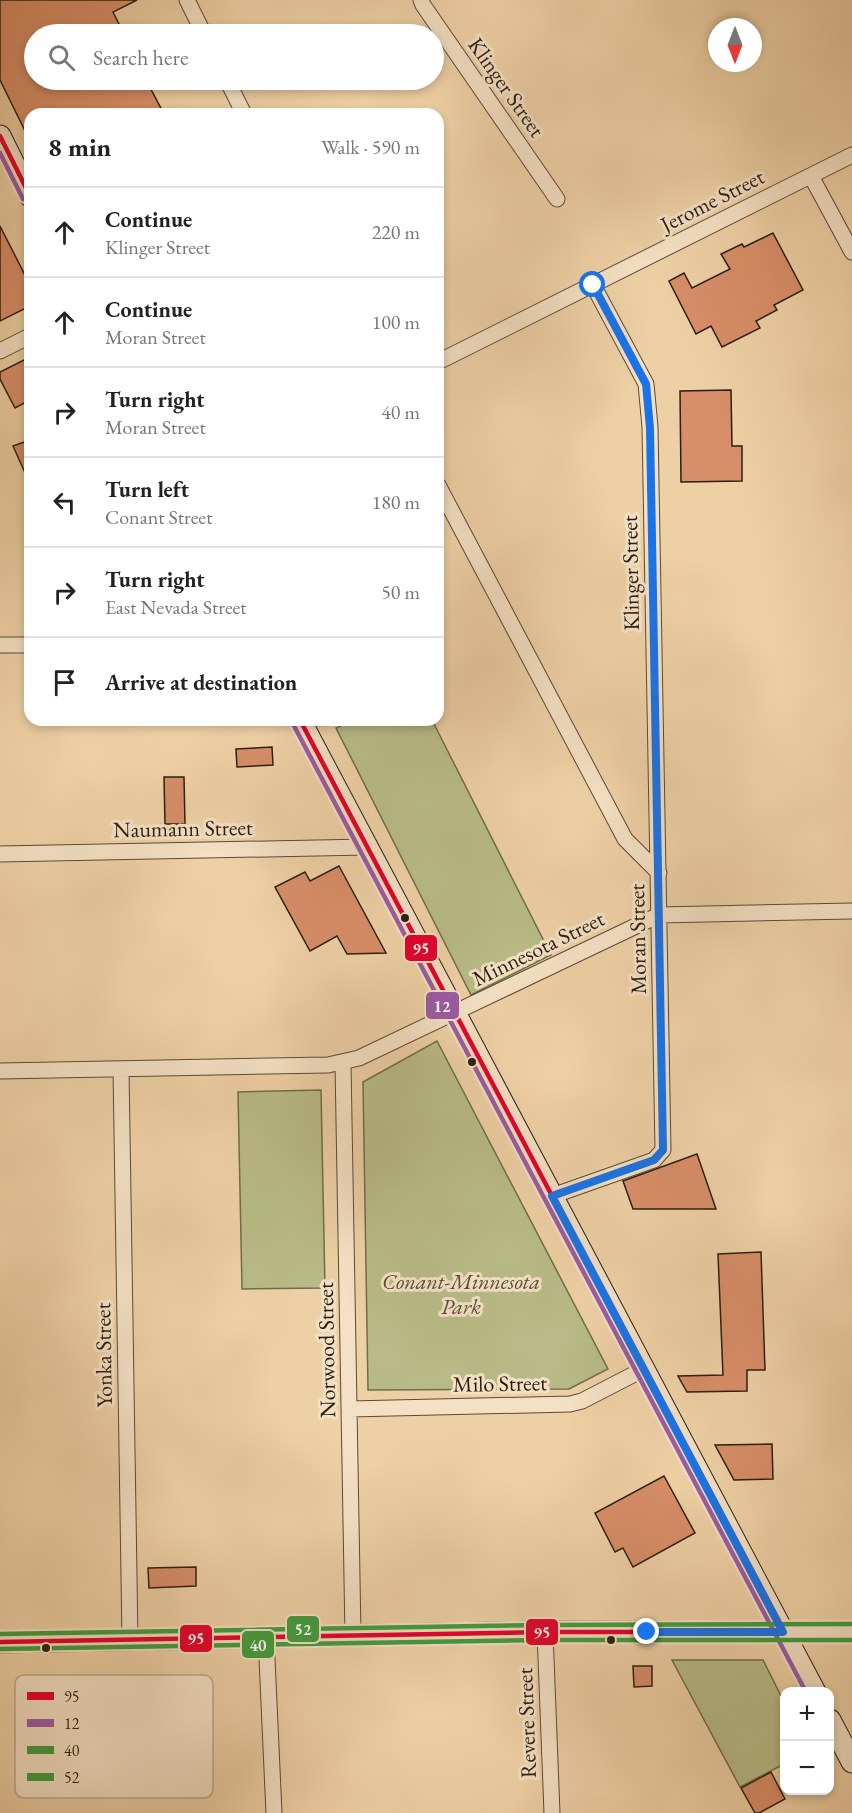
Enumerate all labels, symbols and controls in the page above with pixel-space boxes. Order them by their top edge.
north arrow [708,18,762,72]
search box [24,24,444,90]
street label: Klinger Street [462,32,552,143]
icon: search [45,41,78,74]
text: Search here [93,43,188,72]
text: 8 min [48,130,111,164]
text: Walk · 590 m [321,134,420,160]
street label: Jerome Street [654,162,769,240]
text: Continue [105,205,192,234]
icon: ahead [48,216,81,249]
text: 220 m [372,219,420,245]
text: Klinger Street [105,234,210,260]
route start [579,271,605,297]
text: Continue [105,295,192,324]
icon: ahead [48,306,81,339]
text: 100 m [372,309,420,335]
text: Moran Street [105,324,206,350]
text: Turn right [105,385,204,414]
icon: right [48,396,81,429]
text: 40 m [381,399,420,425]
text: Moran Street [105,414,206,440]
text: Turn left [105,475,189,504]
icon: left [48,486,81,519]
text: 180 m [372,489,420,515]
text: Conant Street [105,504,212,530]
street label: Klinger Street [615,515,646,631]
text: Turn right [105,565,204,594]
icon: right [48,576,81,609]
text: 50 m [381,579,420,605]
text: East Nevada Street [105,594,247,620]
icon: arrive [48,666,81,699]
text: Arrive at destination [105,668,297,697]
street label: Naumann Street [113,813,253,844]
street label: Moran Street [622,883,653,995]
street label: Minnesota Street [467,904,609,993]
unlabelled marker [399,912,411,924]
line badge: 95 [404,934,438,962]
text: 95 [413,938,429,959]
line badge: 12 [425,991,460,1020]
text: 12 [434,996,451,1017]
unlabelled marker [466,1056,478,1068]
park label: Conant-Minnesota Park [382,1267,540,1321]
street label: Norwood Street [311,1282,342,1418]
street label: Yonka Street [88,1302,119,1408]
street label: Milo Street [453,1368,547,1399]
line badge: 52 [286,1615,320,1643]
line badge: 95 [525,1618,559,1646]
route end [633,1618,659,1644]
text: 52 [295,1619,312,1640]
text: 95 [534,1622,550,1643]
line badge: 95 [179,1624,213,1653]
text: 95 [188,1628,204,1649]
line badge: 40 [241,1630,275,1659]
unlabelled marker [605,1634,617,1646]
text: 40 [250,1635,267,1656]
unlabelled marker [40,1642,52,1654]
street label: Revere Street [510,1667,543,1779]
legend [15,1675,213,1798]
text: 95 [64,1686,79,1707]
map controls [780,1687,834,1795]
button: + [780,1687,834,1741]
text: 12 [64,1713,80,1734]
text: 40 [64,1740,80,1761]
button: − [780,1741,834,1795]
text: 52 [64,1767,80,1788]

